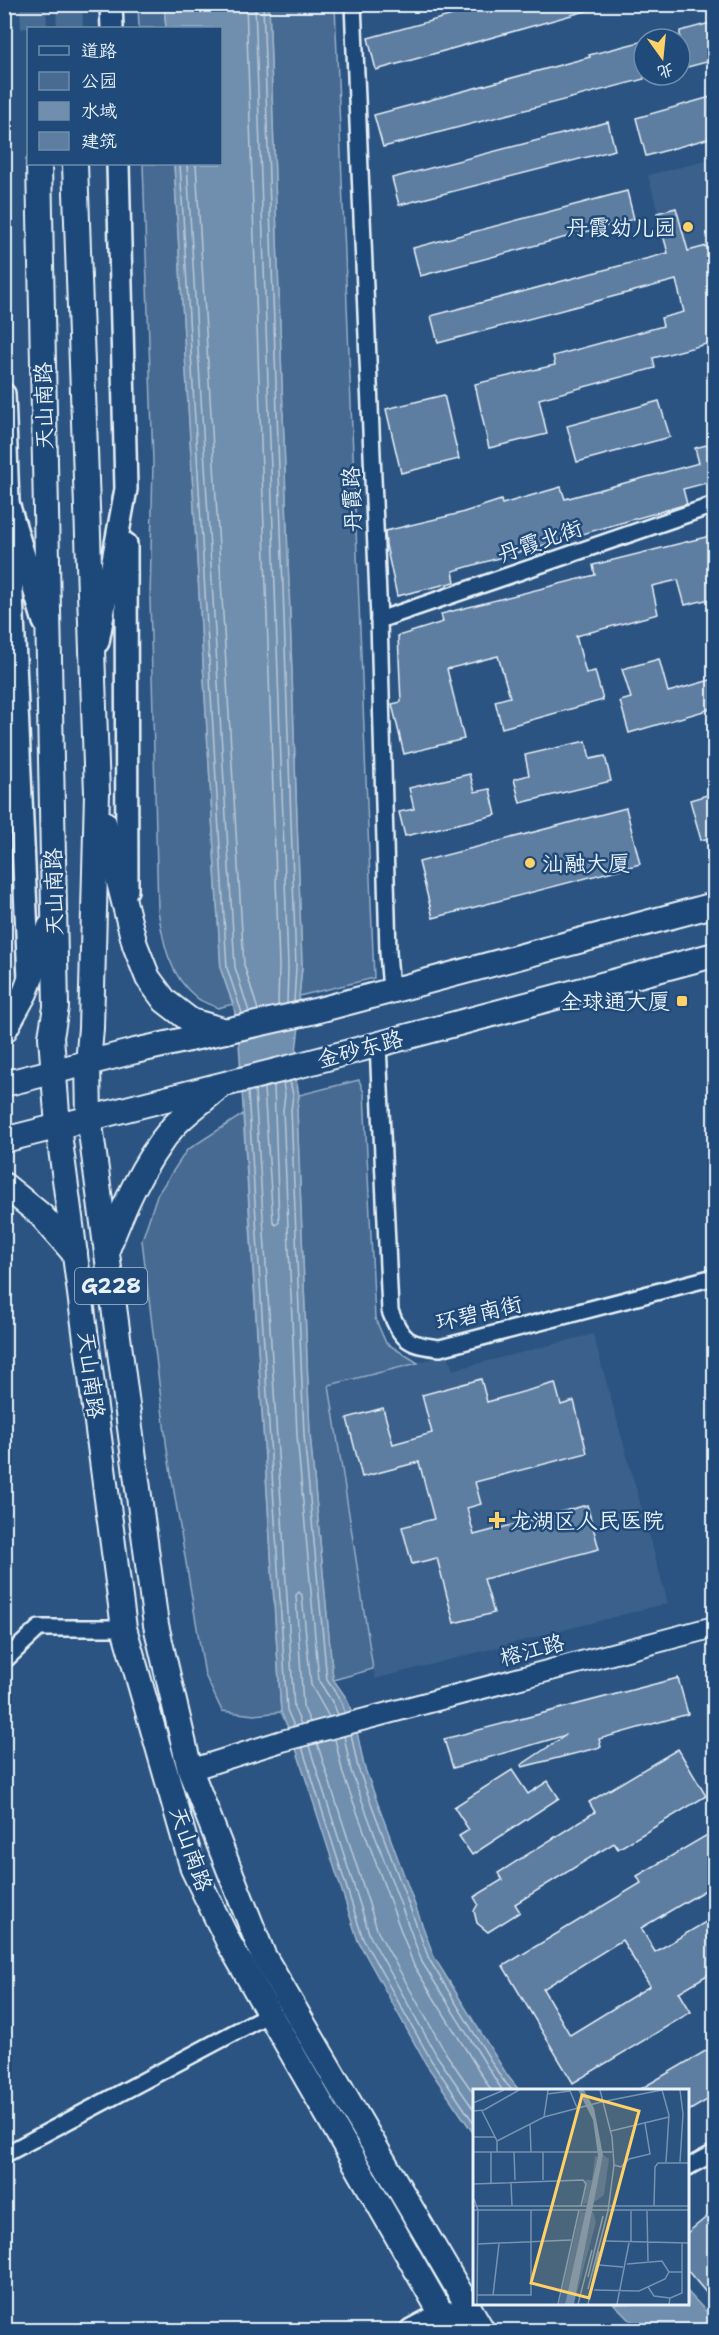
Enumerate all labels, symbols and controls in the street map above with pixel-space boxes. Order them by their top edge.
legend [27,27,222,165]
north arrow [632,27,692,87]
text: 道路 [81,39,117,63]
text: 北 [655,59,676,83]
text: 公园 [81,69,117,93]
text: 水域 [81,99,117,123]
text: 建筑 [81,129,117,153]
place label: 丹霞幼儿园 [566,213,676,242]
marker: 丹霞幼儿园 [681,220,695,234]
street label: 天山南路 [29,362,59,450]
street label: 丹霞路 [336,466,368,532]
street label: 丹霞北街 [494,513,586,569]
street label: 天山南路 [39,848,69,936]
place label: 汕融大厦 [542,849,630,878]
marker: 汕融大厦 [523,856,537,870]
place label: 全球通大厦 [560,987,670,1016]
marker: 全球通大厦 [675,994,689,1008]
street label: 金砂东路 [314,1024,406,1074]
road number: G228 [75,1268,147,1304]
street label: 环碧南街 [433,1289,525,1337]
street label: 天山南路 [71,1330,111,1420]
place label: 龙湖区人民医院 [510,1506,664,1535]
marker: 龙湖区人民医院 [488,1511,506,1529]
street label: 榕江路 [496,1627,568,1673]
street label: 天山南路 [163,1803,219,1895]
inset map [473,2089,689,2305]

